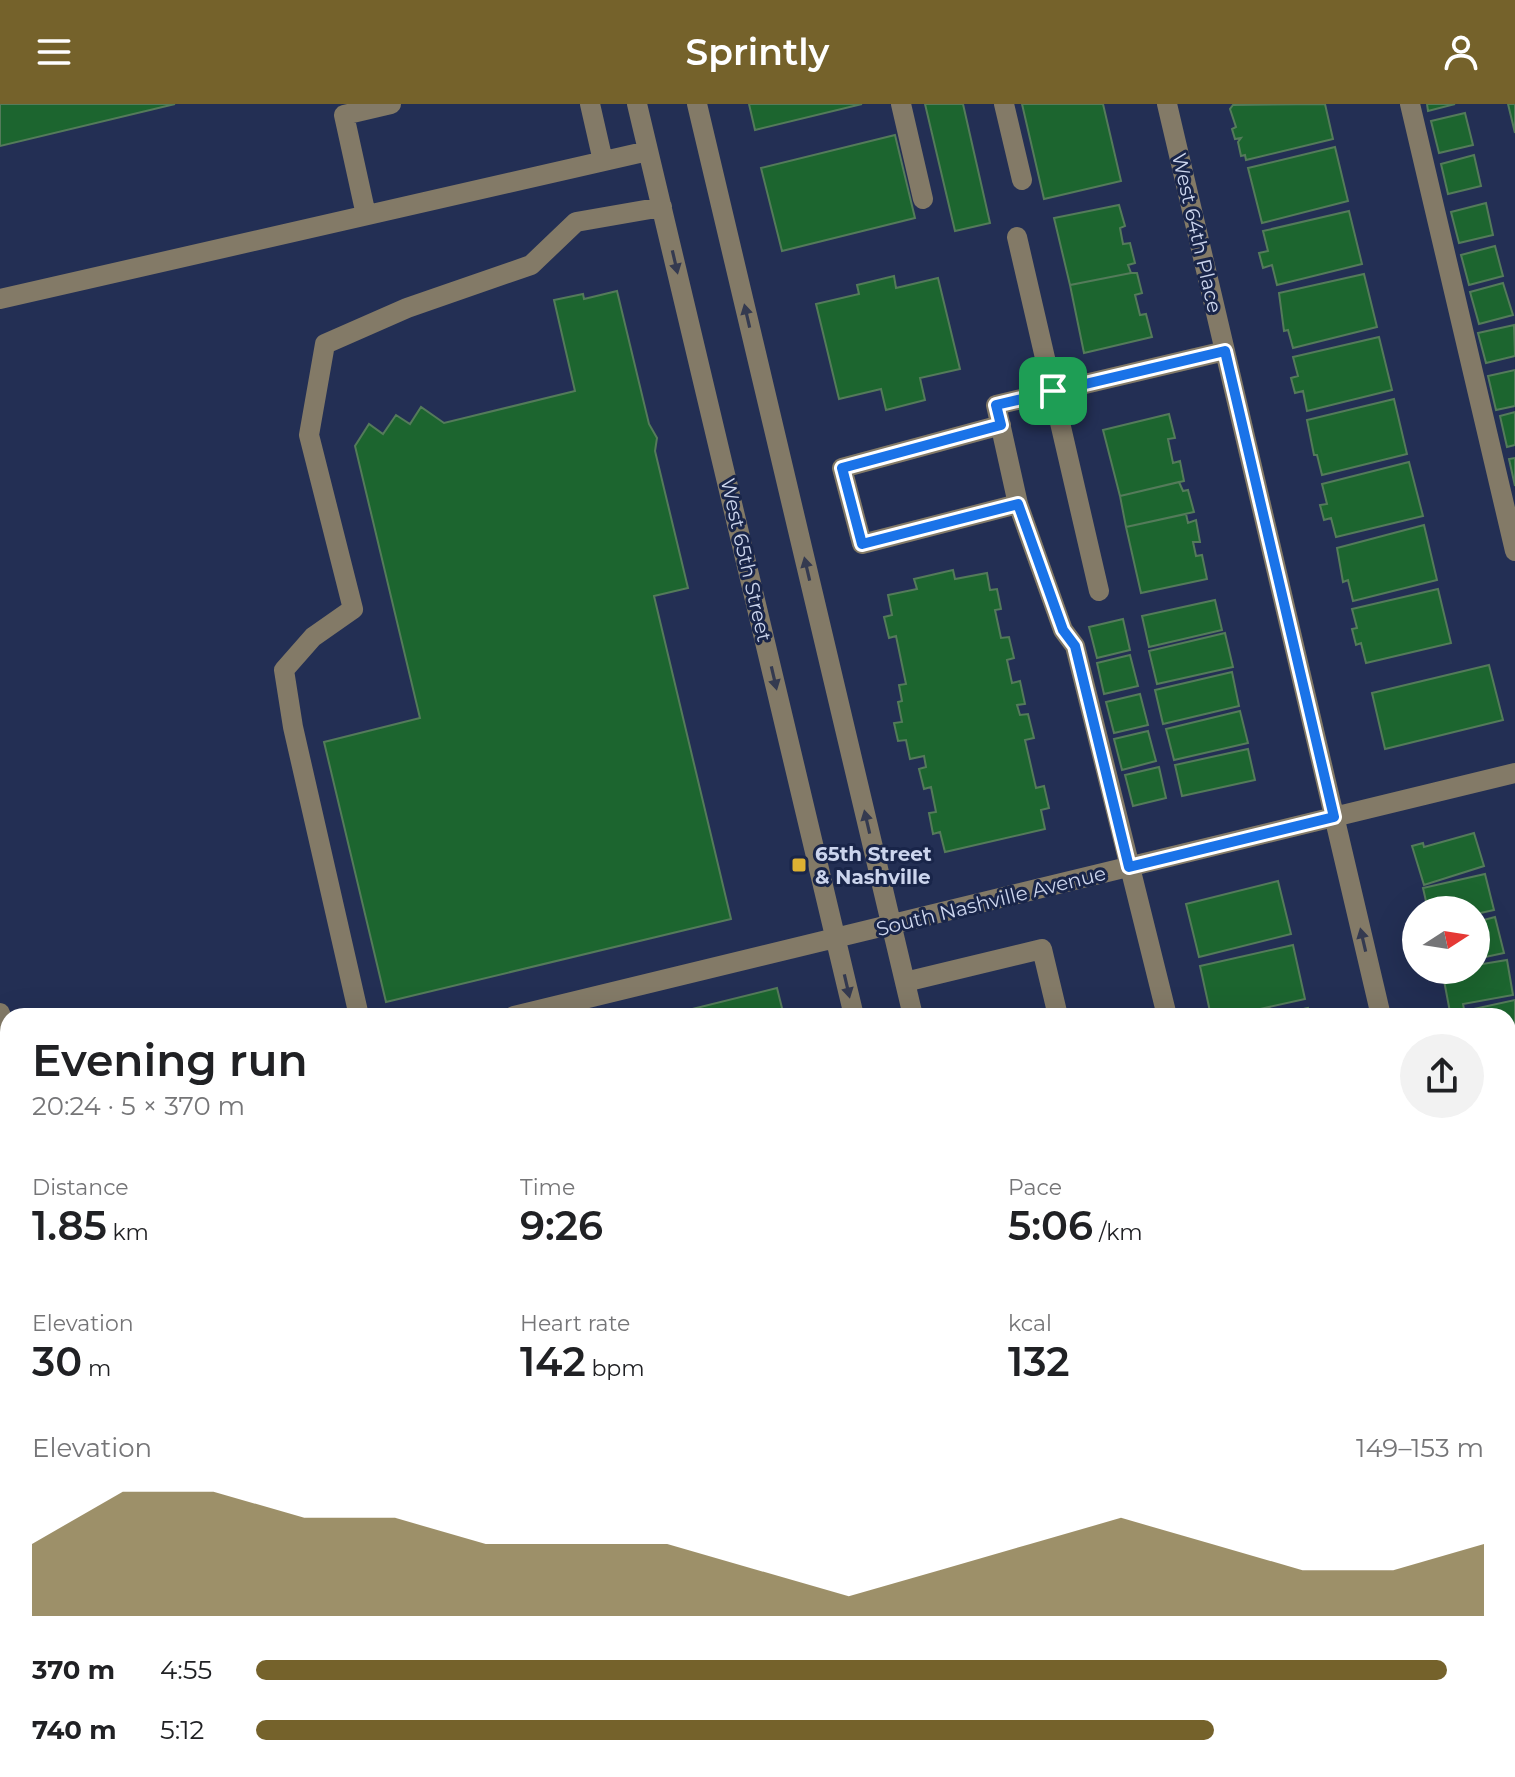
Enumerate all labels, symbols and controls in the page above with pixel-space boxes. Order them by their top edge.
icon: menu [32,30,76,74]
text: Sprintly [686,30,829,74]
icon: person [1439,30,1483,74]
street label: West 64th Place [1167,151,1227,315]
one-way arrow [669,249,682,274]
one-way arrow [741,303,753,328]
pin [1019,357,1087,425]
icon: arrive [1031,369,1075,413]
street label: West 65th Street [716,476,776,644]
one-way arrow [800,556,813,581]
one-way arrow [768,666,781,691]
one-way arrow [860,809,873,834]
place label: 65th Street & Nashville [815,842,932,889]
marker: 65th Street & Nashville [790,856,808,874]
street label: South Nashville Avenue [874,861,1108,941]
north arrow [1402,896,1490,984]
map controls [1402,896,1490,984]
one-way arrow [1356,927,1369,952]
one-way arrow [841,973,853,998]
text: Evening run [32,1033,308,1087]
button: share [1400,1034,1484,1118]
text: 20:24 · 5 × 370 m [32,1090,245,1122]
text: Distance [32,1174,129,1201]
text: Time [520,1174,575,1201]
text: Pace [1008,1174,1062,1201]
text: 1.85 [32,1201,107,1250]
text: 9:26 [520,1201,603,1250]
text: 5:06 [1008,1201,1093,1250]
text: km [107,1219,149,1246]
text: /km [1093,1219,1143,1246]
text: Elevation [32,1310,134,1337]
text: Heart rate [520,1310,630,1337]
text: kcal [1008,1310,1052,1337]
text: 30 [32,1337,82,1386]
text: 142 [520,1337,586,1386]
text: 132 [1008,1337,1070,1386]
text: m [82,1355,111,1382]
text: bpm [586,1355,645,1382]
text: Elevation [32,1432,152,1464]
text: 149–153 m [1356,1432,1484,1464]
text: 370 m [32,1654,115,1686]
text: 4:55 [160,1654,212,1686]
text: 740 m [32,1714,117,1746]
text: 5:12 [160,1714,204,1746]

